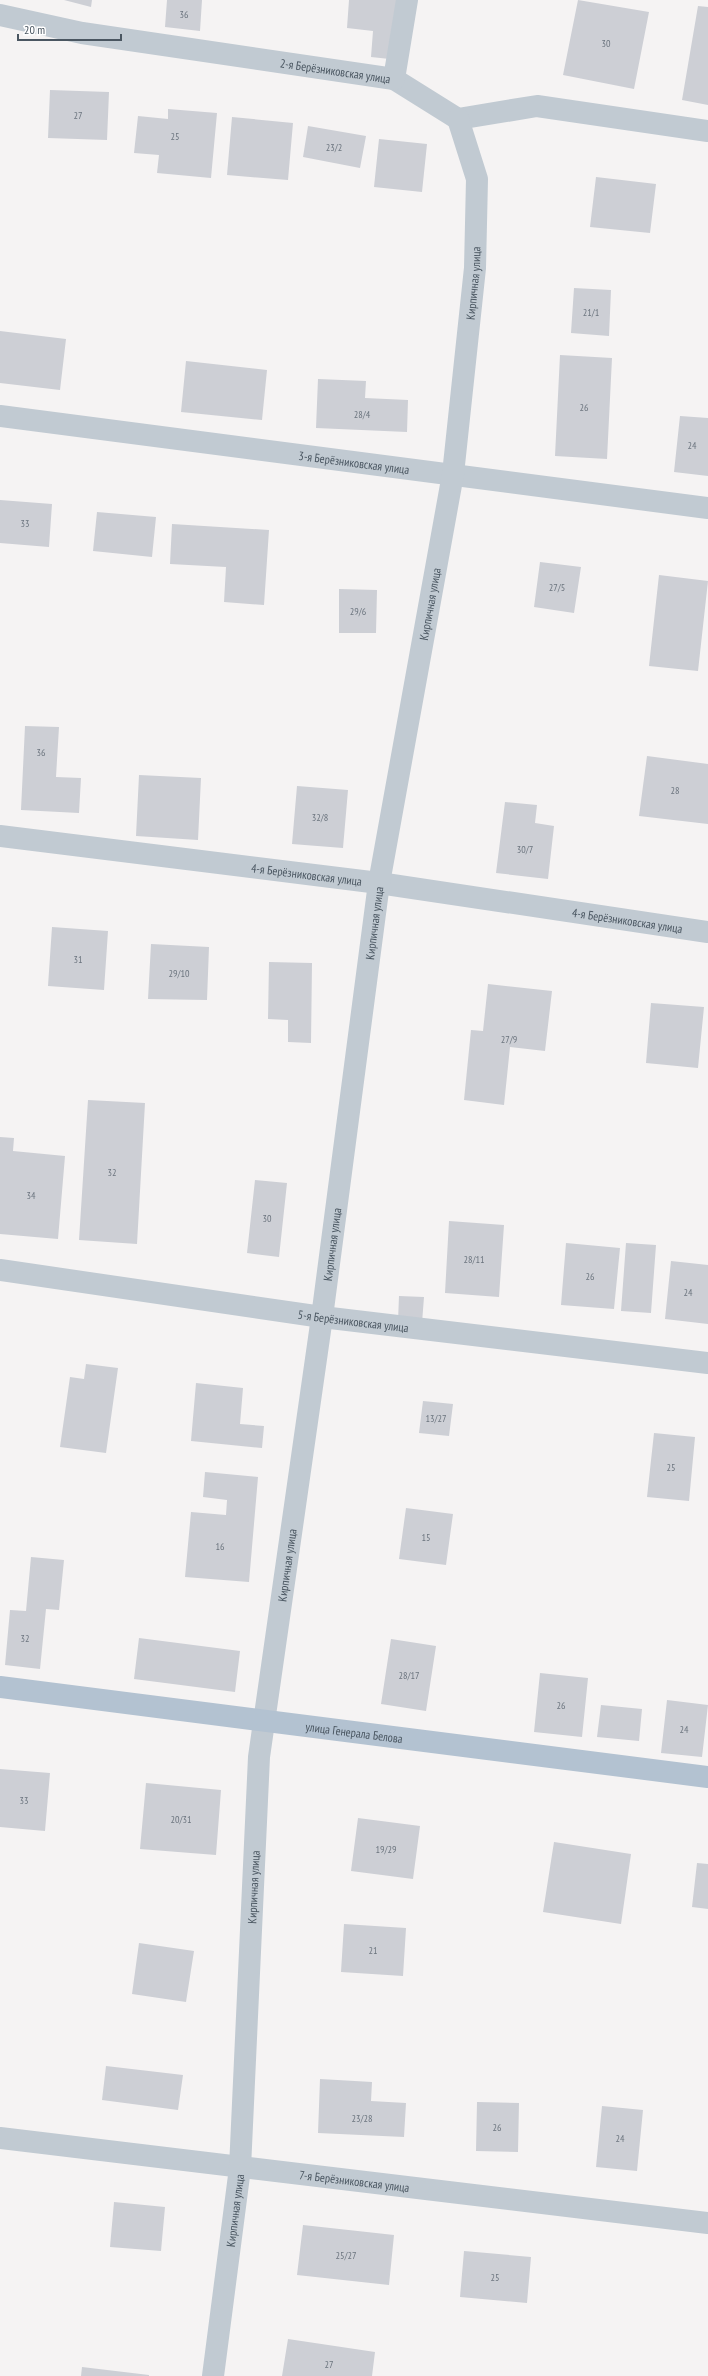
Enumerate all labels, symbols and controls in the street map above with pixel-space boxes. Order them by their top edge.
house number: 36 [180,8,189,21]
scale bar [18,16,121,42]
text: 20 m [24,22,45,37]
house number: 30 [602,37,611,50]
street label: 2-я Берёзниковская улица [279,55,392,86]
house number: 27 [74,109,83,122]
house number: 25 [171,130,180,143]
house number: 23/2 [326,141,342,154]
street label: Кирпичная улица [462,246,483,320]
house number: 21/1 [583,306,599,319]
house number: 26 [580,401,589,414]
house number: 28/4 [354,408,371,421]
house number: 24 [688,439,697,452]
street label: 3-я Берёзниковская улица [298,447,410,477]
house number: 33 [21,517,30,530]
street label: Кирпичная улица [416,566,443,641]
house number: 27/5 [549,581,565,594]
house number: 29/6 [350,605,367,618]
house number: 36 [37,746,46,759]
house number: 28 [671,784,680,797]
house number: 32/8 [312,811,328,824]
house number: 30/7 [517,843,533,856]
street label: 4-я Берёзниковская улица [250,860,363,888]
street label: Кирпичная улица [362,885,386,960]
street label: 4-я Берёзниковская улица [571,904,684,936]
house number: 31 [74,953,83,966]
house number: 29/10 [169,967,190,980]
house number: 27/9 [501,1033,517,1046]
house number: 32 [108,1166,117,1179]
house number: 34 [27,1189,36,1202]
street label: Кирпичная улица [319,1207,344,1282]
house number: 30 [263,1212,272,1225]
house number: 28/11 [464,1253,484,1266]
house number: 26 [586,1270,595,1283]
house number: 24 [684,1286,693,1299]
street label: 5-я Берёзниковская улица [297,1306,410,1335]
house number: 13/27 [426,1412,446,1425]
house number: 25 [667,1461,676,1474]
street label: Кирпичная улица [274,1528,299,1603]
house number: 15 [422,1531,431,1544]
house number: 16 [216,1540,225,1553]
house number: 32 [21,1632,30,1645]
house number: 28/17 [399,1669,419,1682]
house number: 26 [557,1699,566,1712]
street label: улица Генерала Белова [305,1718,404,1746]
house number: 24 [680,1723,689,1736]
house number: 33 [20,1794,29,1807]
house number: 20/31 [171,1813,191,1826]
house number: 19/29 [376,1843,396,1856]
street label: Кирпичная улица [244,1850,262,1924]
house number: 21 [369,1944,378,1957]
house number: 23/28 [352,2112,372,2125]
house number: 26 [493,2121,502,2134]
house number: 24 [616,2132,625,2145]
street label: 7-я Берёзниковская улица [299,2167,411,2195]
street label: Кирпичная улица [222,2173,247,2248]
house number: 25/27 [336,2249,356,2262]
house number: 25 [491,2271,500,2284]
house number: 27 [325,2358,334,2371]

